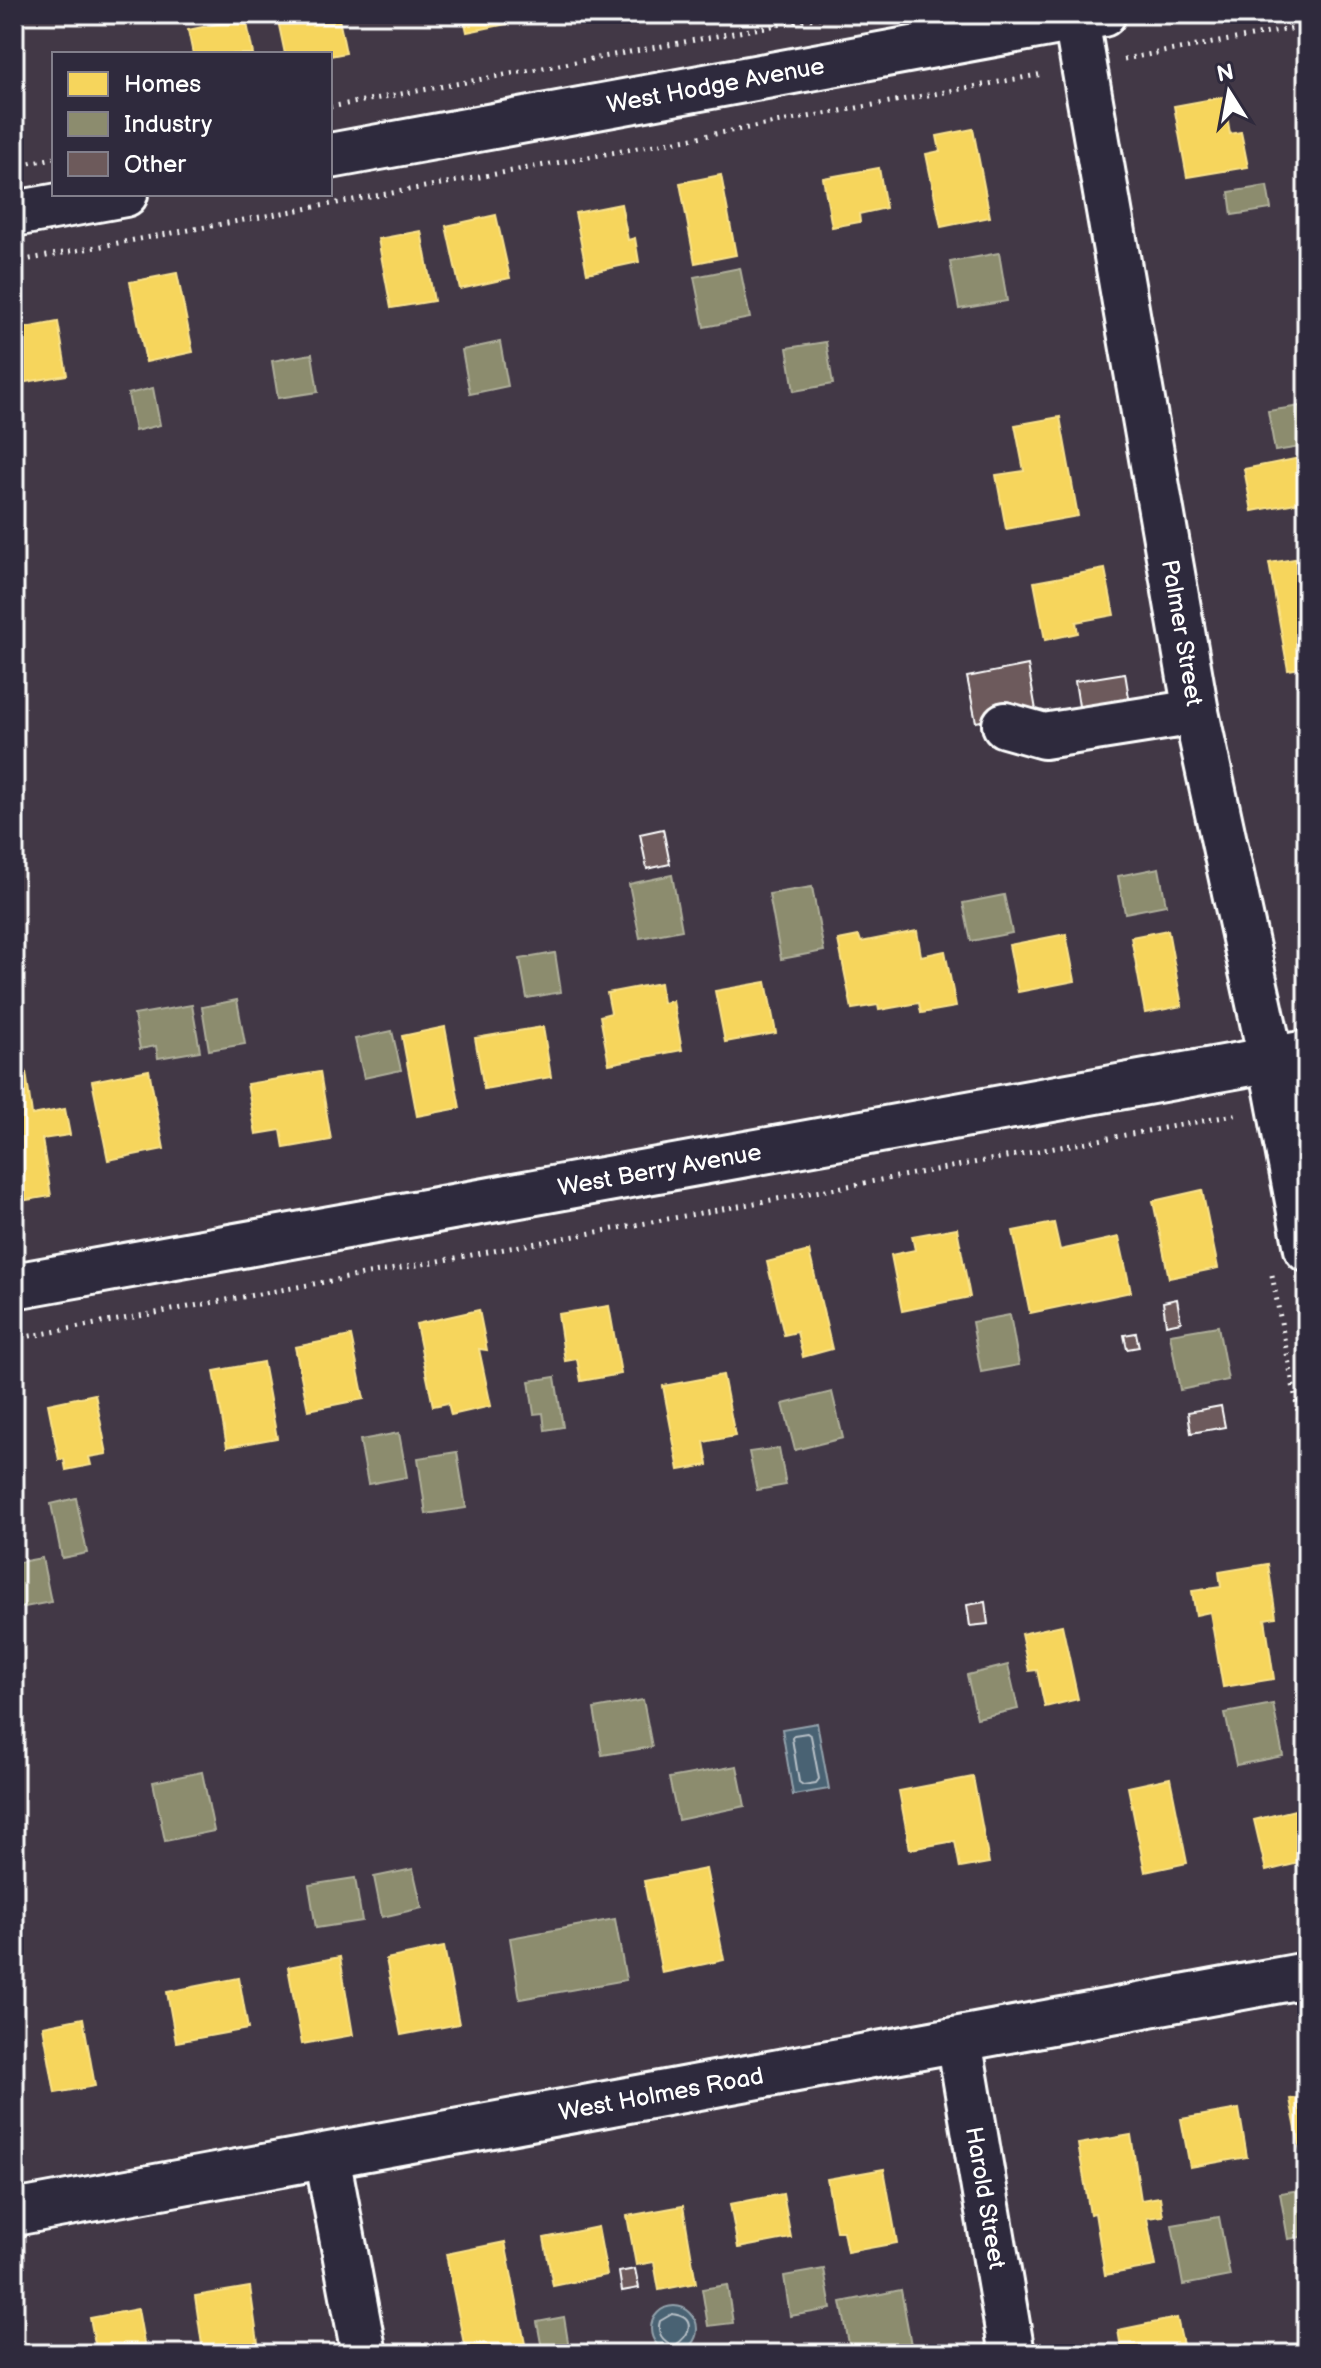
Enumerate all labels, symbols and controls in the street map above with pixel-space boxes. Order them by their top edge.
street label: West Hodge Avenue [604,51,827,119]
legend [52,52,332,196]
north arrow [1189,52,1269,132]
text: N [1215,59,1236,89]
text: Homes [124,70,201,99]
text: Industry [124,110,212,139]
text: Other [124,150,186,179]
street label: Palmer Street [1155,557,1209,709]
street label: West Berry Avenue [556,1137,764,1202]
street label: West Holmes Road [556,2061,766,2127]
street label: Harold Street [959,2124,1012,2272]

